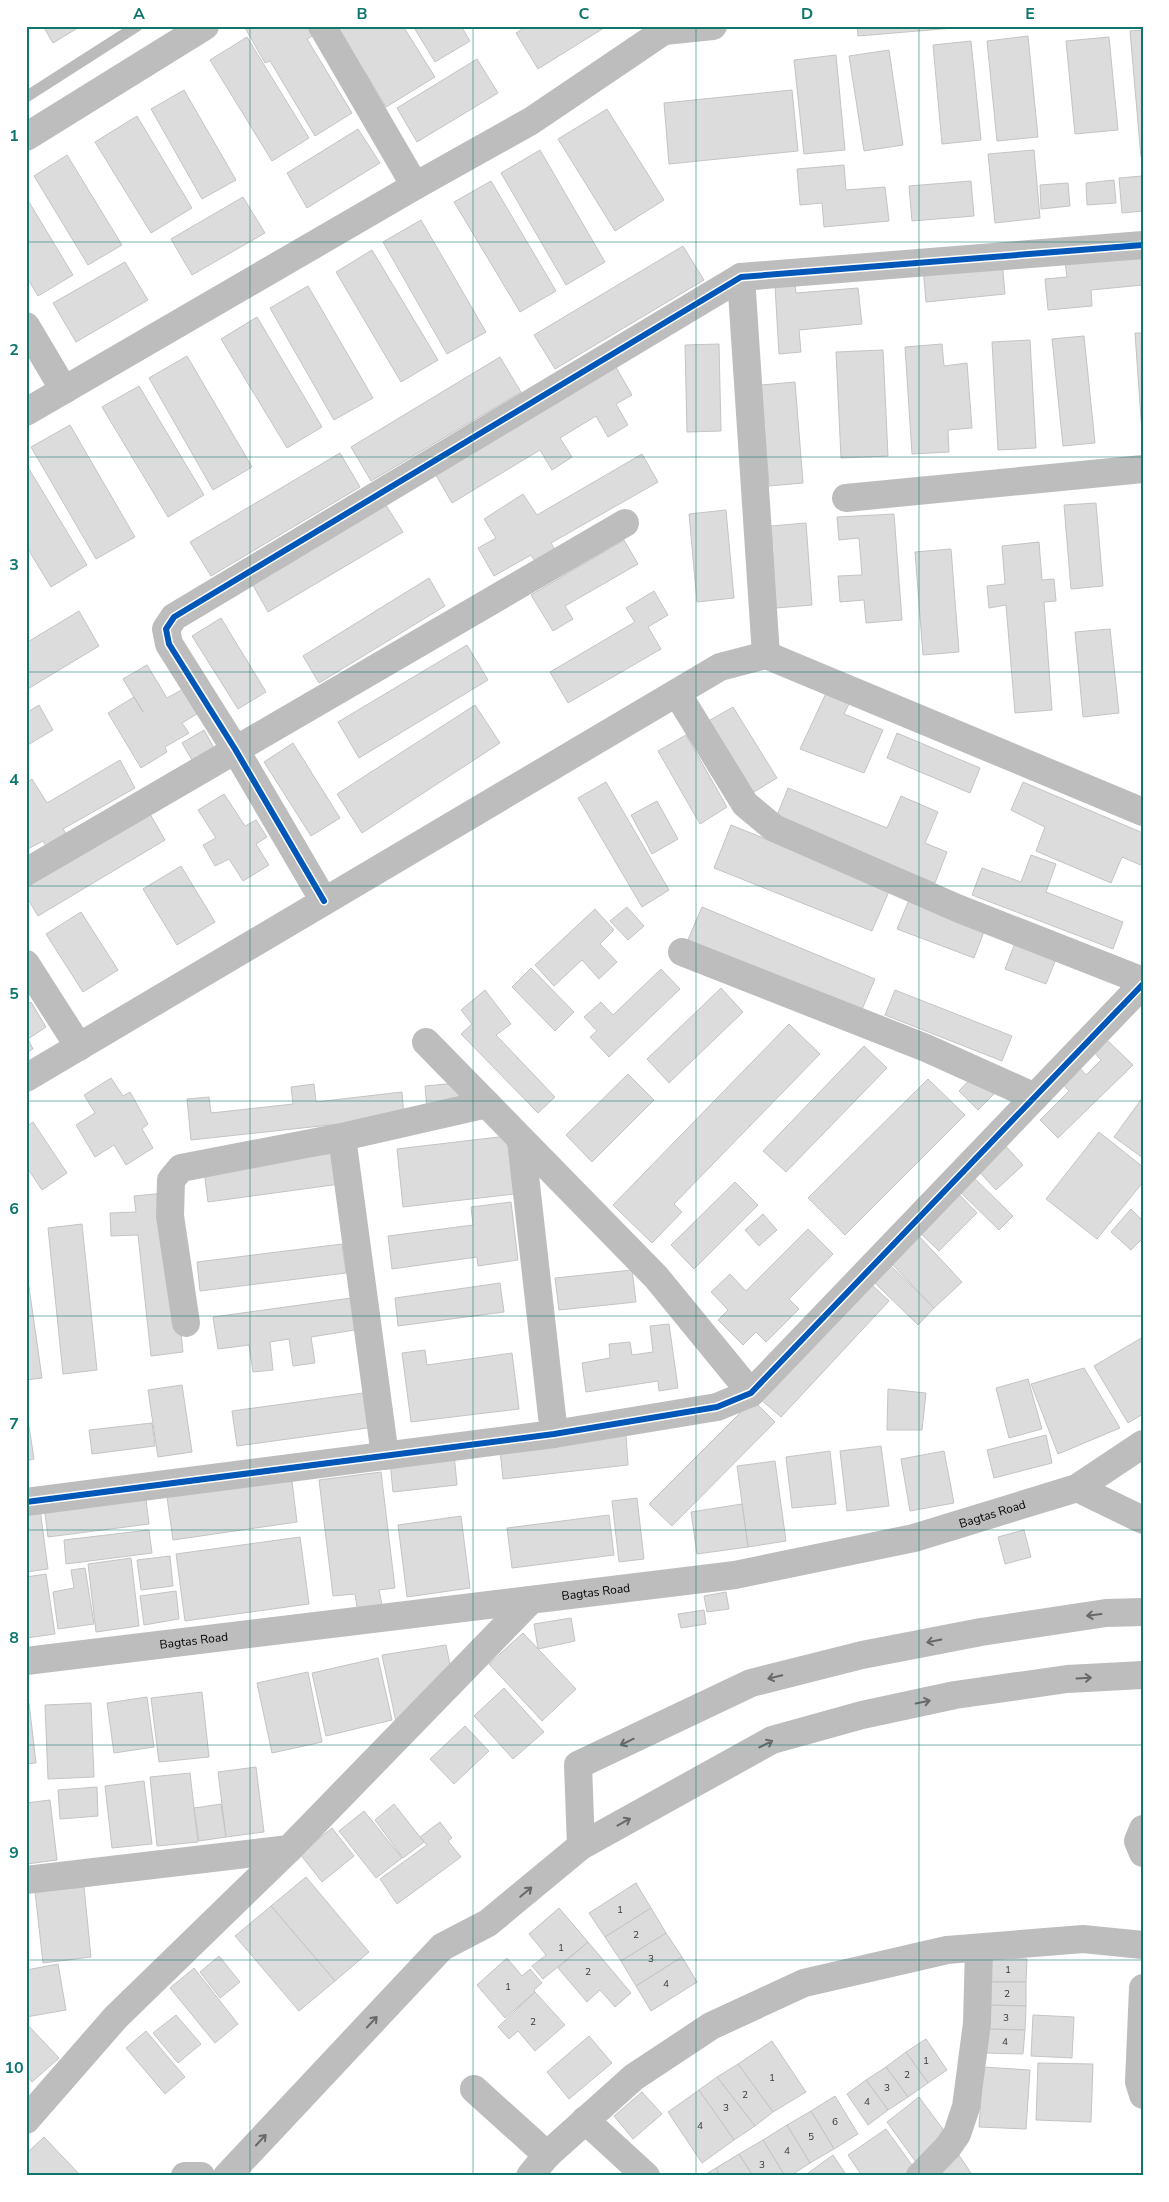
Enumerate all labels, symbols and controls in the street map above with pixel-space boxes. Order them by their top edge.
text: A [133,3,145,25]
text: B [356,3,368,25]
text: C [579,3,590,25]
text: D [801,3,813,25]
text: E [1025,3,1035,25]
text: 1 [9,125,19,147]
text: 2 [9,339,19,361]
text: 3 [9,554,19,576]
text: 4 [9,769,19,791]
text: 5 [9,983,19,1005]
text: 6 [9,1198,19,1220]
text: 7 [9,1413,19,1435]
street label: Bagtas Road [957,1496,1028,1532]
street label: Bagtas Road [561,1580,631,1604]
one-way arrow [1086,1610,1102,1620]
text: 8 [9,1627,19,1649]
street label: Bagtas Road [159,1629,229,1653]
one-way arrow [926,1637,942,1646]
one-way arrow [768,1673,784,1682]
one-way arrow [1075,1673,1091,1682]
one-way arrow [915,1697,931,1706]
one-way arrow [620,1738,635,1747]
one-way arrow [759,1739,774,1749]
one-way arrow [616,1817,631,1826]
text: 9 [9,1842,19,1864]
one-way arrow [519,1887,532,1898]
house number: 1 [617,1903,623,1917]
house number: 2 [633,1928,639,1942]
house number: 1 [558,1941,564,1955]
house number: 3 [648,1952,654,1966]
house number: 1 [1005,1963,1011,1977]
house number: 2 [585,1965,591,1979]
house number: 4 [663,1977,669,1991]
house number: 1 [505,1980,511,1994]
house number: 2 [1004,1987,1010,2001]
house number: 3 [1003,2011,1009,2025]
one-way arrow [366,2015,378,2028]
house number: 2 [530,2015,536,2029]
house number: 4 [1002,2035,1008,2049]
house number: 1 [923,2054,929,2068]
text: 10 [4,2057,24,2079]
house number: 2 [904,2068,910,2082]
house number: 1 [769,2071,775,2085]
house number: 3 [884,2081,890,2095]
house number: 2 [742,2088,748,2102]
house number: 4 [864,2095,870,2109]
house number: 3 [723,2101,729,2115]
house number: 6 [832,2115,838,2129]
house number: 4 [697,2119,703,2133]
house number: 5 [808,2130,814,2144]
one-way arrow [255,2134,267,2147]
house number: 4 [784,2144,790,2158]
house number: 3 [759,2158,765,2172]

